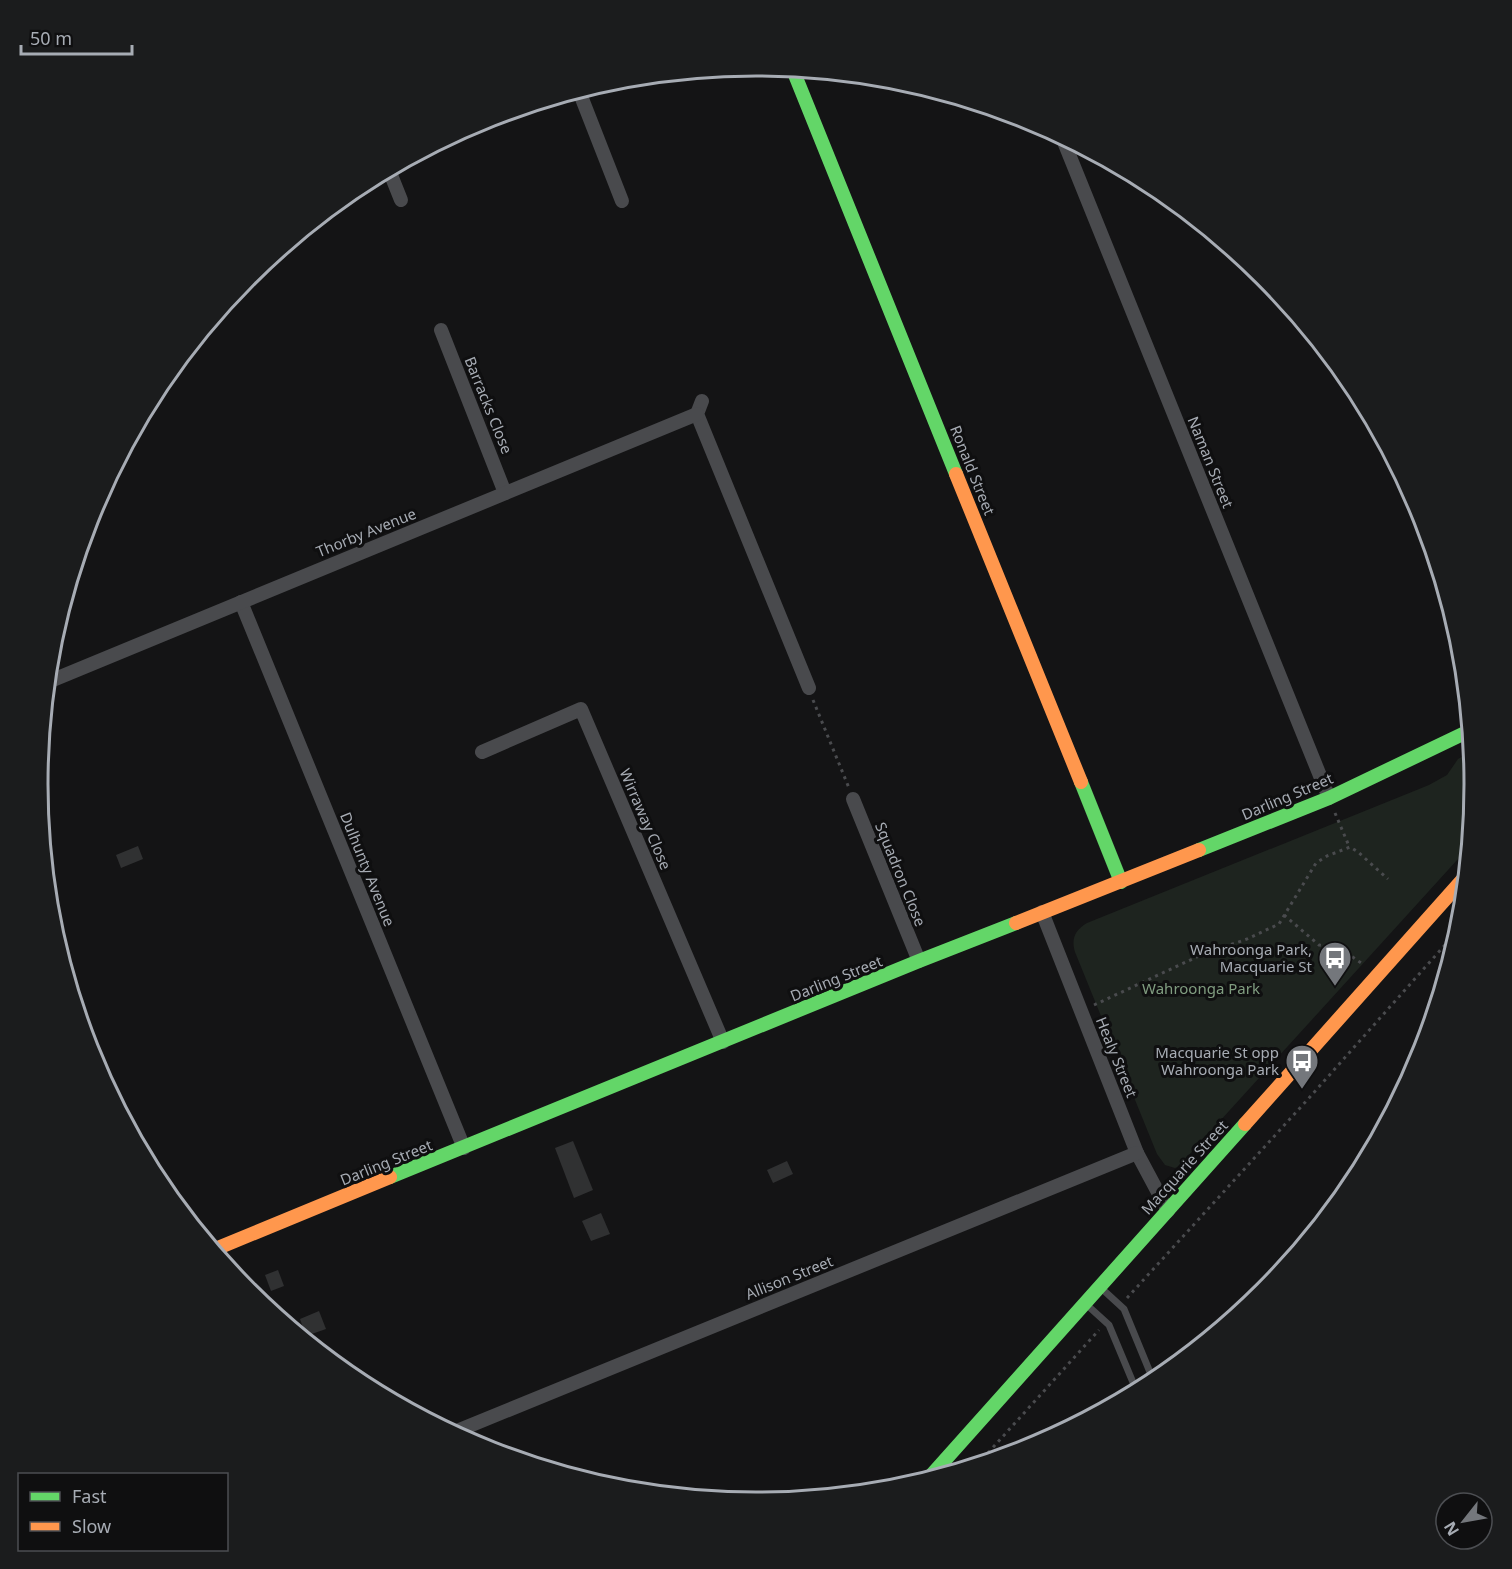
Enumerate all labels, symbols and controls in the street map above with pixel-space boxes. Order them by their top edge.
scale bar [21,18,132,56]
text: 50 m [30,26,72,50]
street label: Barracks Close [460,353,518,457]
street label: Naman Street [1184,413,1239,511]
street label: Ronald Street [946,422,1000,518]
street label: Thorby Avenue [313,503,419,561]
street label: Wirraway Close [616,765,676,873]
street label: Darling Street [1238,768,1336,824]
street label: Dulhunty Avenue [336,809,400,929]
street label: Squadron Close [871,819,931,929]
place label: Wahroonga Park, Macquarie St [1190,939,1313,976]
bus stop icon: Wahroonga Park, Macquarie St [1317,940,1353,987]
street label: Darling Street [787,950,886,1006]
park label: Wahroonga Park [1142,978,1260,998]
street label: Healy Street [1092,1014,1142,1101]
place label: Macquarie St opp Wahroonga Park [1155,1042,1279,1079]
bus stop icon: Macquarie St opp Wahroonga Park [1284,1043,1320,1090]
street label: Macquarie Street [1136,1115,1232,1218]
street label: Darling Street [337,1134,436,1190]
street label: Allison Street [742,1250,836,1304]
legend [18,1473,228,1551]
text: Fast [72,1484,107,1508]
north arrow [1434,1491,1494,1551]
text: Slow [72,1514,111,1538]
text: N [1438,1517,1464,1540]

